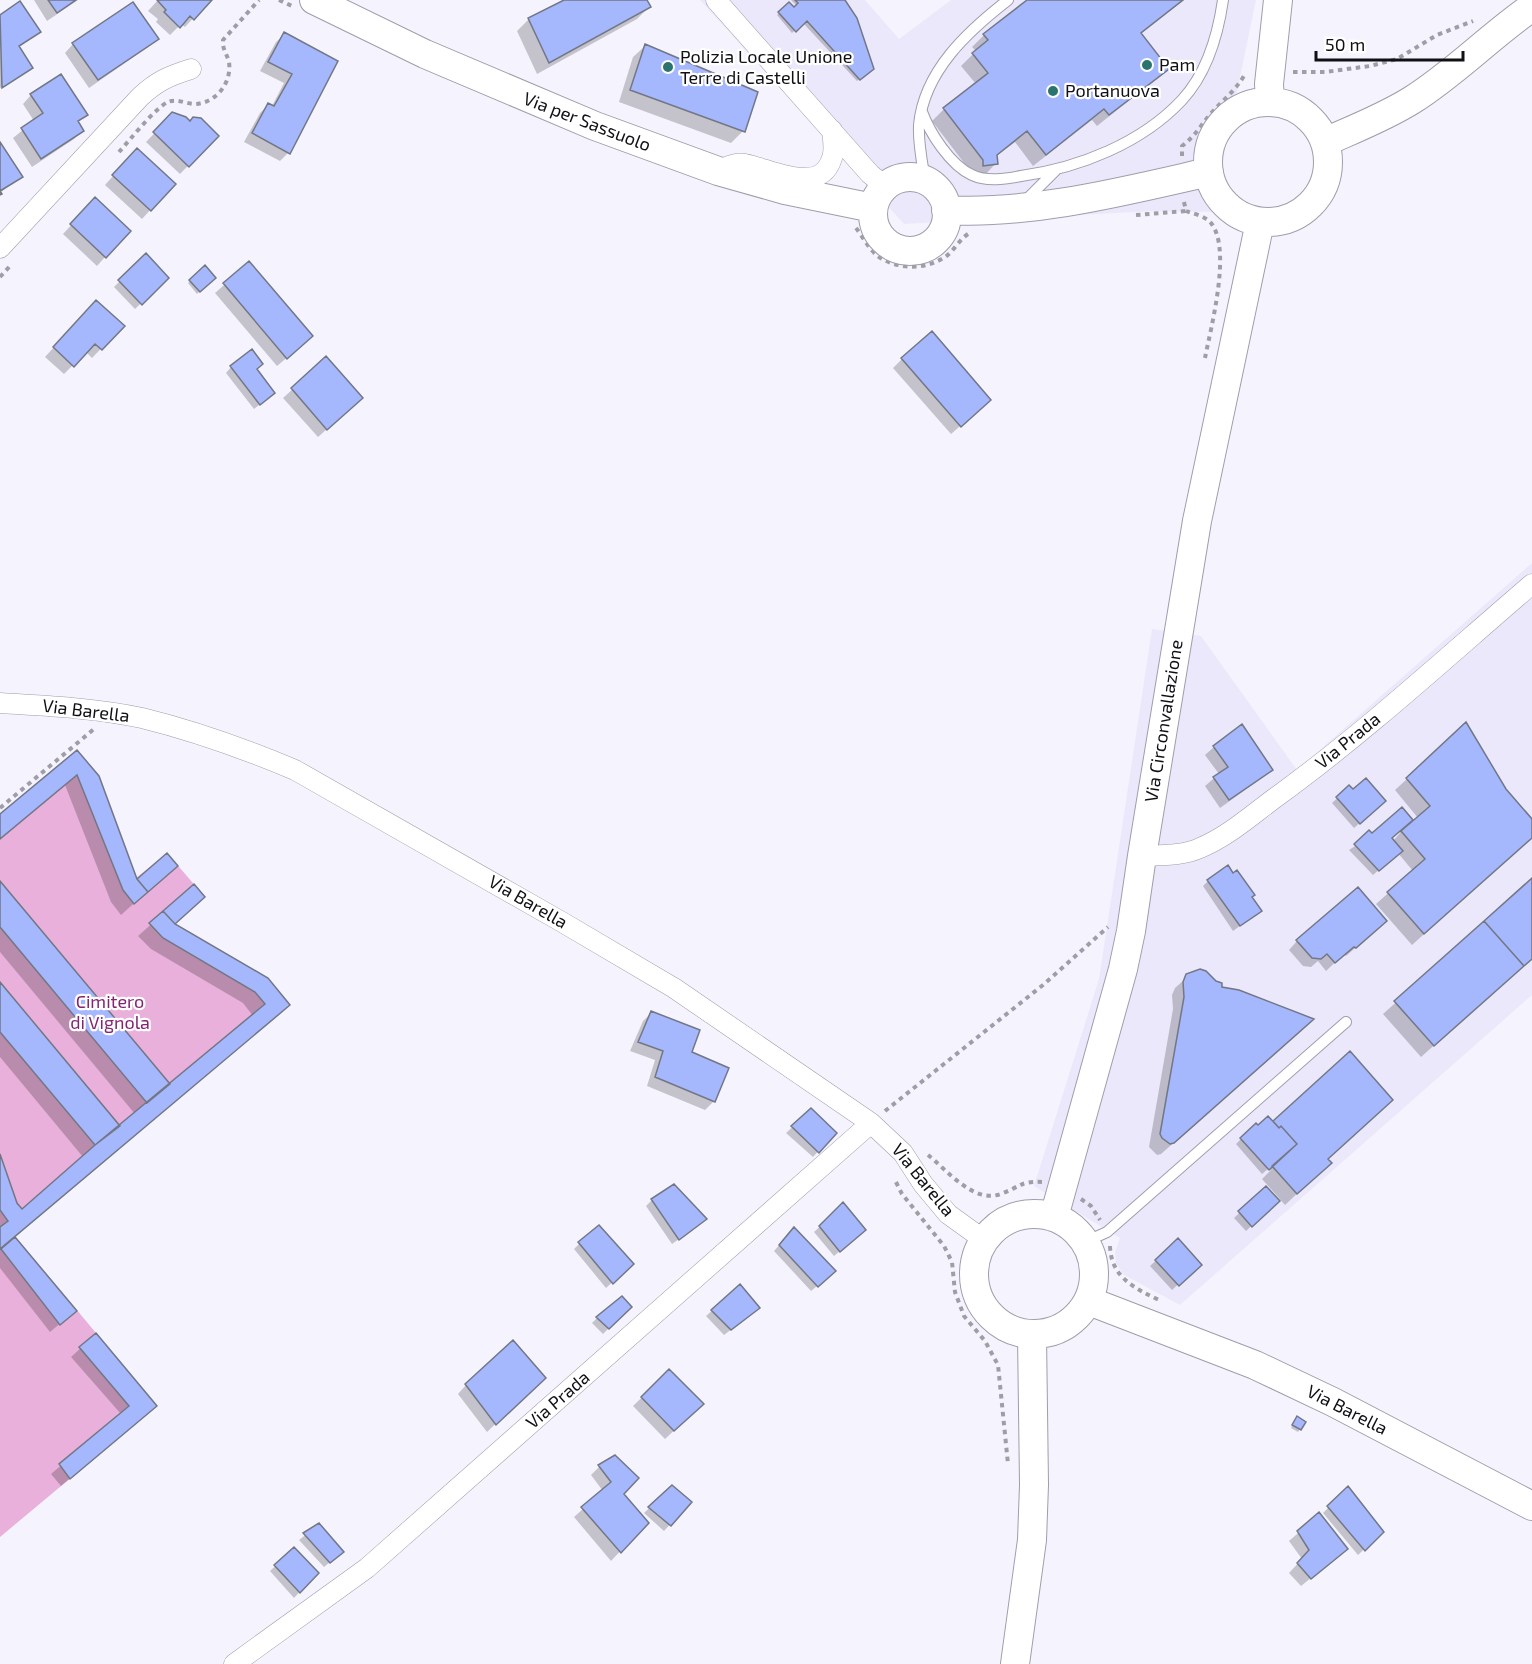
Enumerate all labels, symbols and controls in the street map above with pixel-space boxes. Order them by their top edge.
scale bar [1316,24,1463,62]
text: 50 m [1325,33,1365,55]
place label: Polizia Locale Unione Terre di Castelli [680,45,853,88]
place label: Pam [1159,53,1195,75]
marker: Pam [1140,58,1154,72]
marker: Polizia Locale Unione Terre di Castelli [661,60,675,74]
place label: Portanuova [1065,79,1160,101]
marker: Portanuova [1046,84,1060,98]
street label: Via per Sassuolo [521,87,654,155]
street label: Via Circonvallazione [1139,638,1187,804]
street label: Via Barella [41,694,131,726]
street label: Via Prada [1310,707,1384,773]
street label: Via Barella [485,870,572,933]
park label: Cimitero di Vignola [70,990,150,1033]
street label: Via Barella [888,1138,960,1220]
street label: Via Prada [521,1366,594,1433]
street label: Via Barella [1303,1379,1391,1439]

